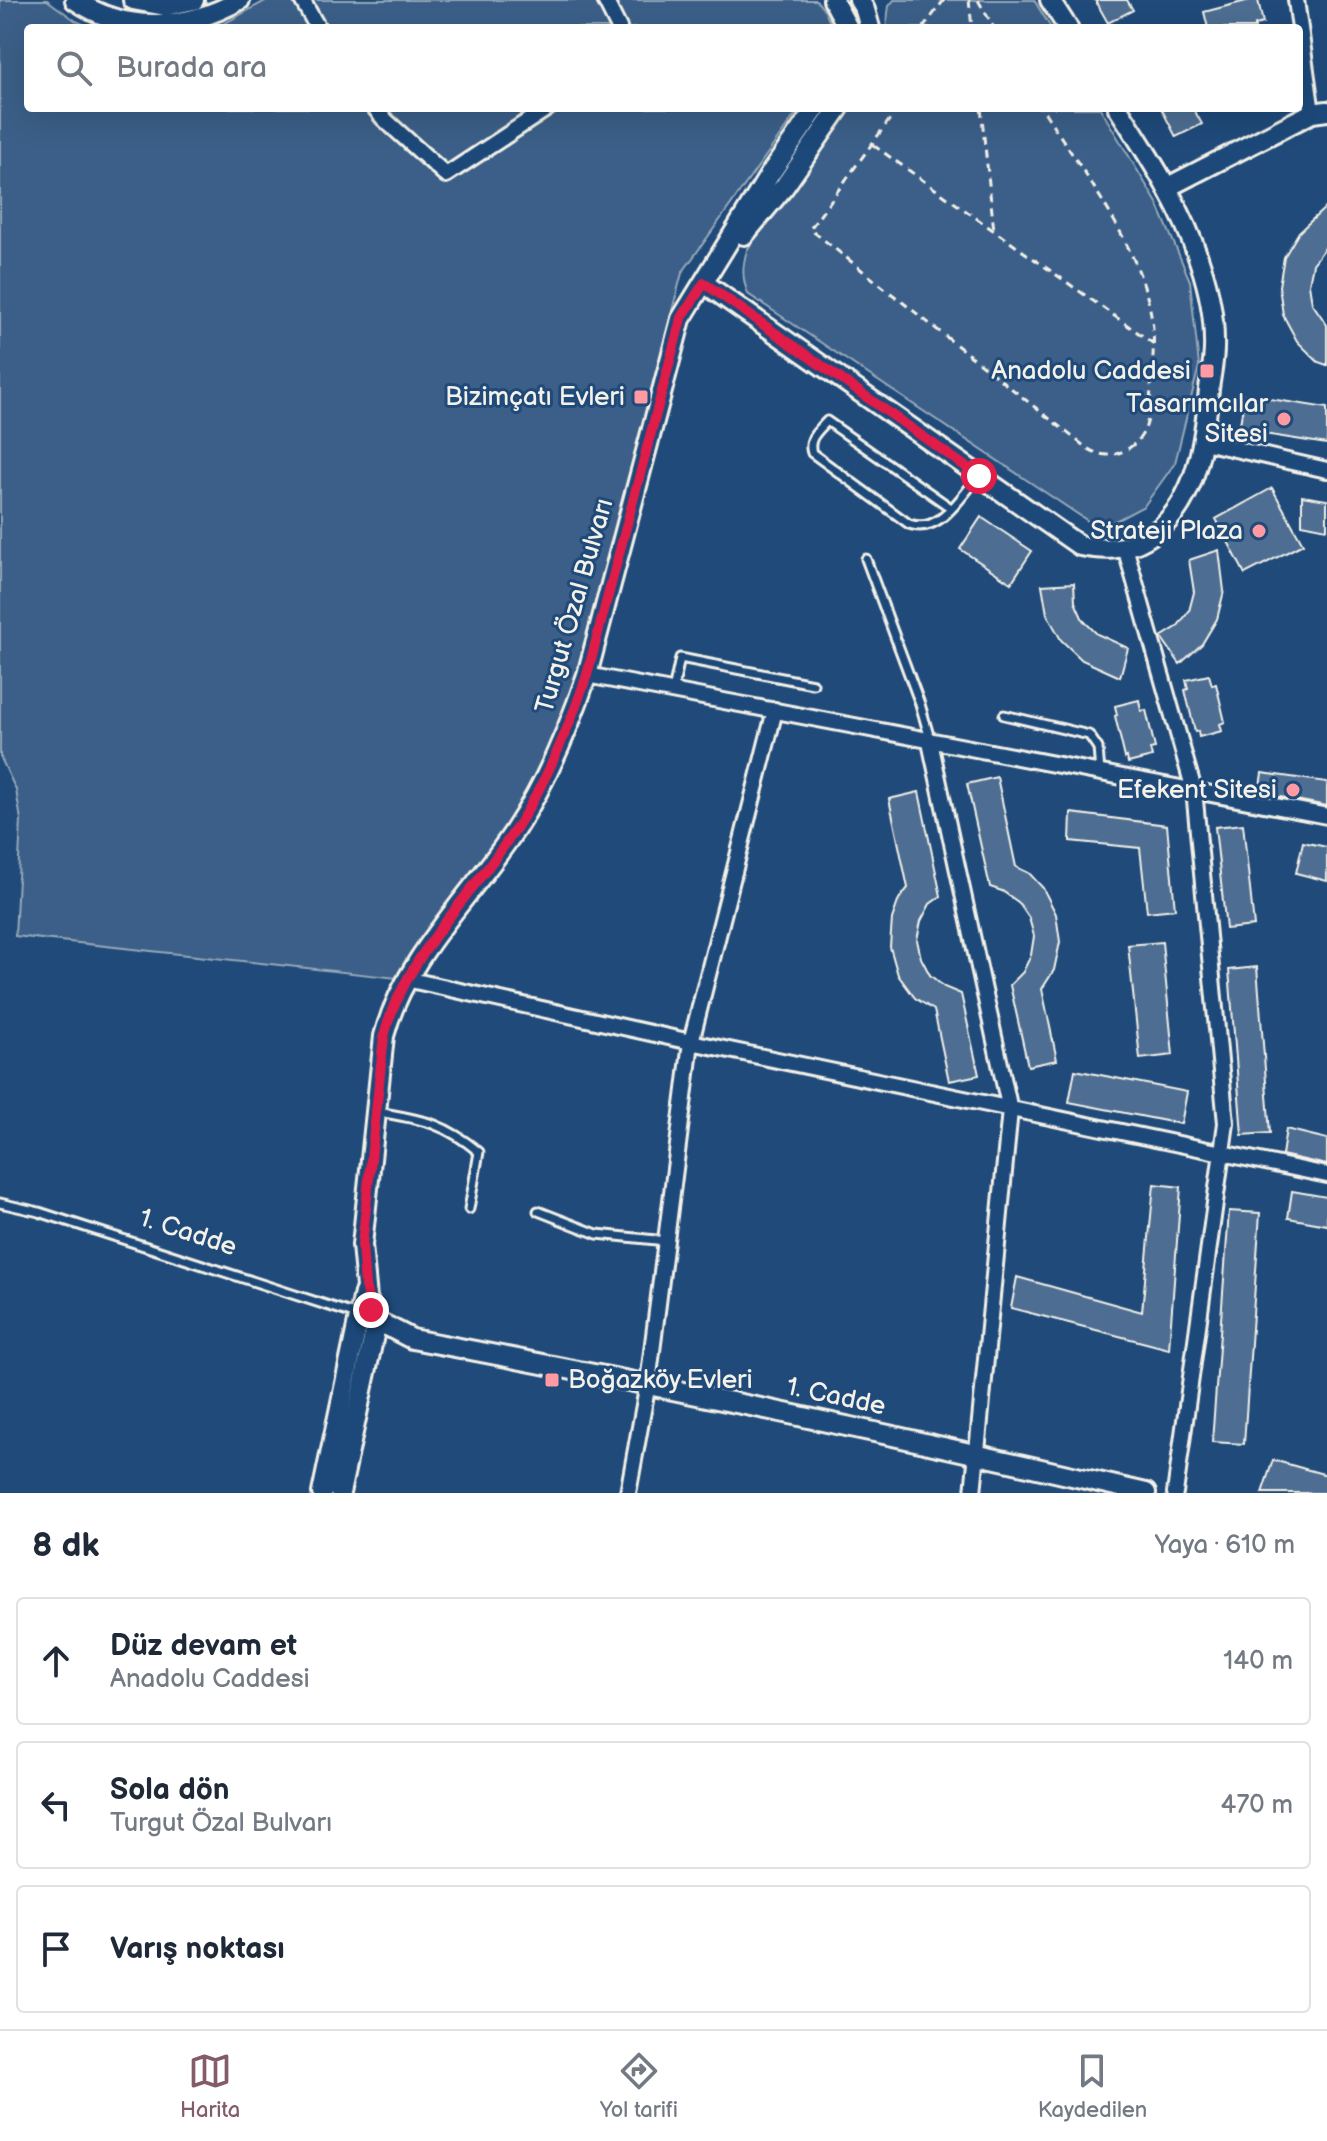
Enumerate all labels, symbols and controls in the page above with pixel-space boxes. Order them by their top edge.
search box [24,24,1303,112]
icon: search [52,46,96,90]
text: Burada ara [116,50,267,86]
place label: Anadolu Caddesi [991,356,1191,387]
marker: Anadolu Caddesi [1198,362,1216,380]
place label: Bizimçatı Evleri [445,382,625,413]
marker: Bizimçatı Evleri [632,388,650,406]
place label: Tasarımcılar Sitesi [1126,389,1269,450]
marker: Tasarımcılar Sitesi [1275,410,1293,428]
route start [961,458,997,494]
street label: Turgut Özal Bulvarı [529,495,621,717]
place label: Strateji Plaza [1090,516,1243,547]
marker: Strateji Plaza [1250,522,1268,540]
place label: Efekent Sitesi [1117,775,1277,806]
marker: Efekent Sitesi [1284,781,1302,799]
street label: 1. Cadde [135,1203,241,1263]
route end [353,1292,389,1328]
place label: Boğazköy Evleri [568,1365,753,1396]
marker: Boğazköy Evleri [543,1371,561,1389]
street label: 1. Cadde [784,1371,888,1423]
text: 8 dk [32,1525,99,1566]
text: Yaya · 610 m [1155,1530,1295,1561]
text: Düz devam et [110,1628,297,1664]
icon: ahead [34,1639,78,1683]
text: 140 m [1223,1646,1293,1677]
text: Anadolu Caddesi [110,1664,310,1695]
text: Sola dön [110,1772,230,1808]
icon: left [34,1783,78,1827]
text: 470 m [1221,1790,1293,1821]
text: Turgut Özal Bulvarı [110,1808,332,1839]
icon: arrive [34,1927,78,1971]
text: Varış noktası [110,1931,285,1967]
tab: Harita [180,2049,240,2124]
tab: Yol tarifi [600,2049,678,2124]
tab: Kaydedilen [1038,2049,1147,2124]

